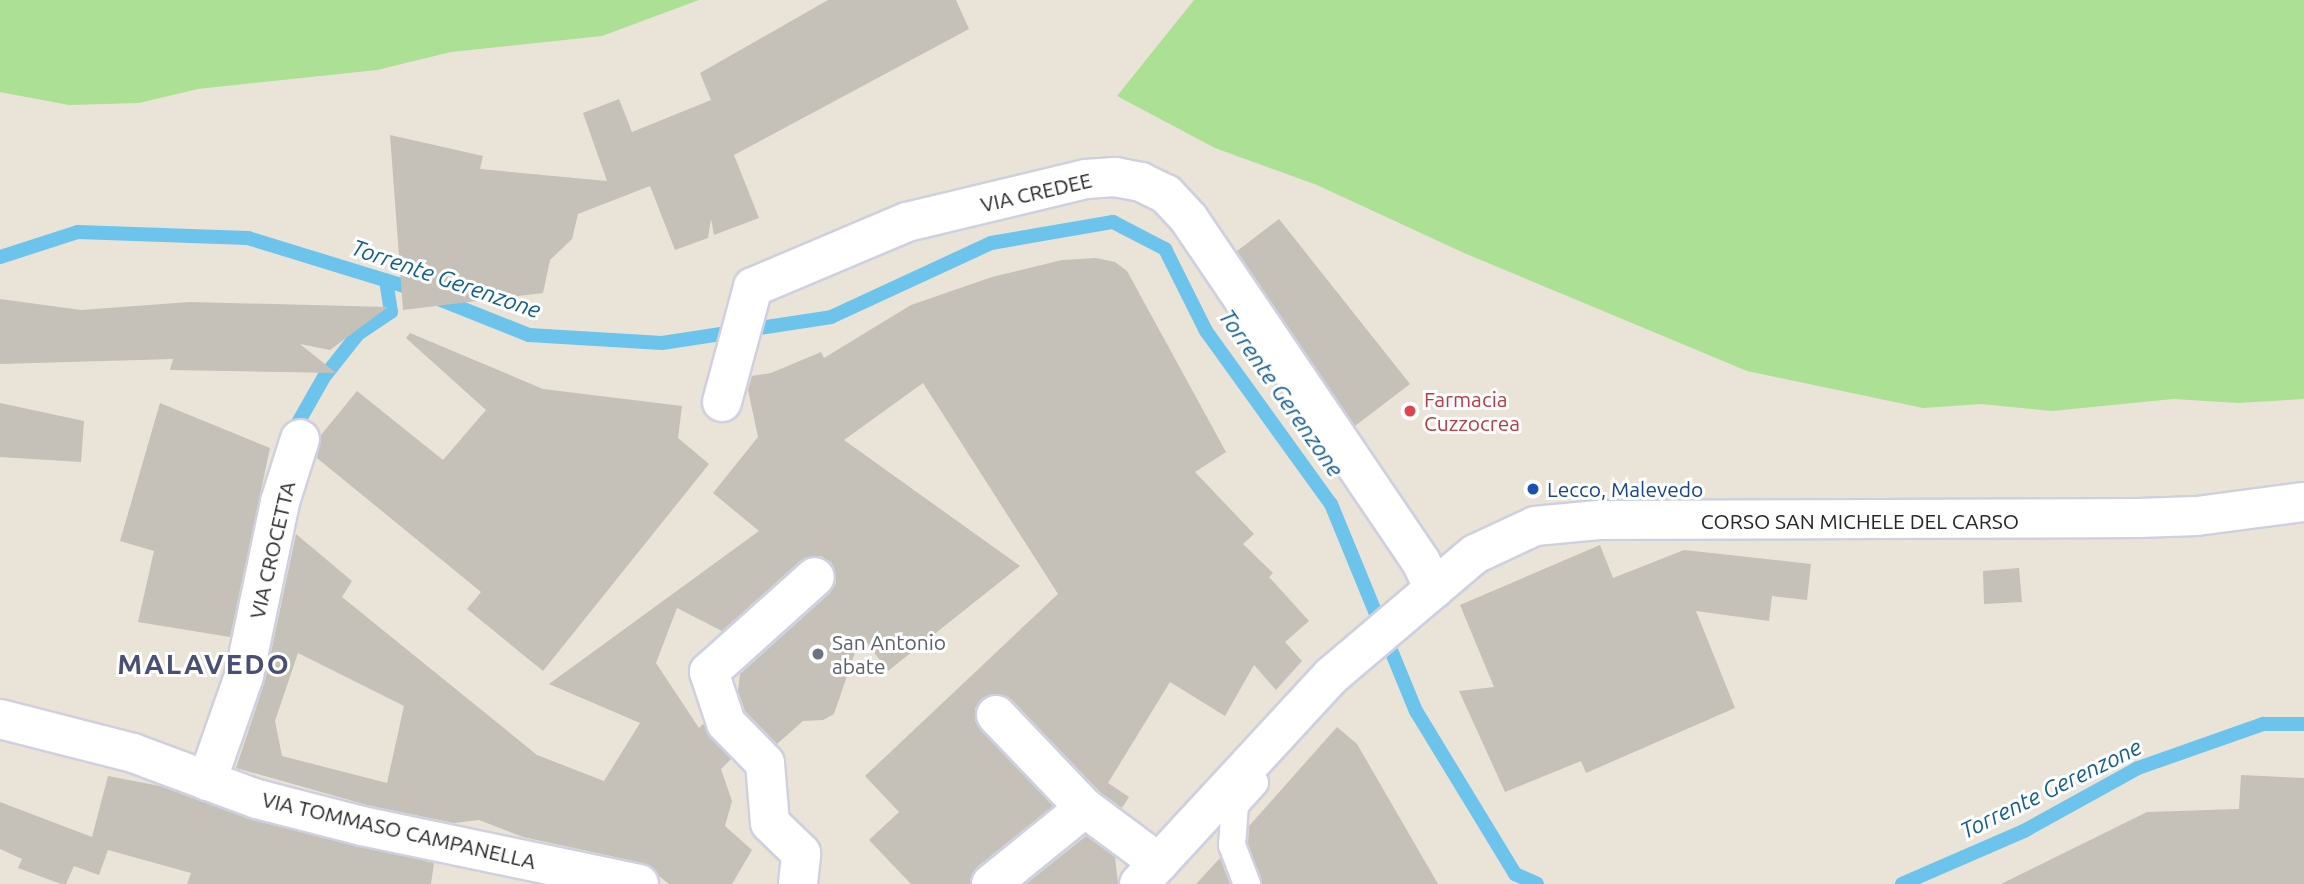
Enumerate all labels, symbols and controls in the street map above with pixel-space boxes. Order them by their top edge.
street label: VIA CREDEE [978,167,1094,217]
water label: Torrente Gerenzone [348,234,544,324]
water label: Torrente Gerenzone [1213,304,1349,482]
place label: Farmacia Cuzzocrea [1424,386,1520,436]
marker: Farmacia Cuzzocrea [1402,403,1418,419]
place label: Lecco, Malevedo [1547,476,1703,502]
street label: VIA CROCETTA [244,479,300,621]
marker: Lecco, Malevedo [1525,481,1541,497]
street label: CORSO SAN MICHELE DEL CARSO [1701,508,2019,534]
place label: San Antonio abate [832,629,946,679]
marker: San Antonio abate [810,646,826,662]
district label: MALAVEDO [118,647,290,681]
water label: Torrente Gerenzone [1956,733,2146,845]
street label: VIA TOMMASO CAMPANELLA [260,786,538,874]

